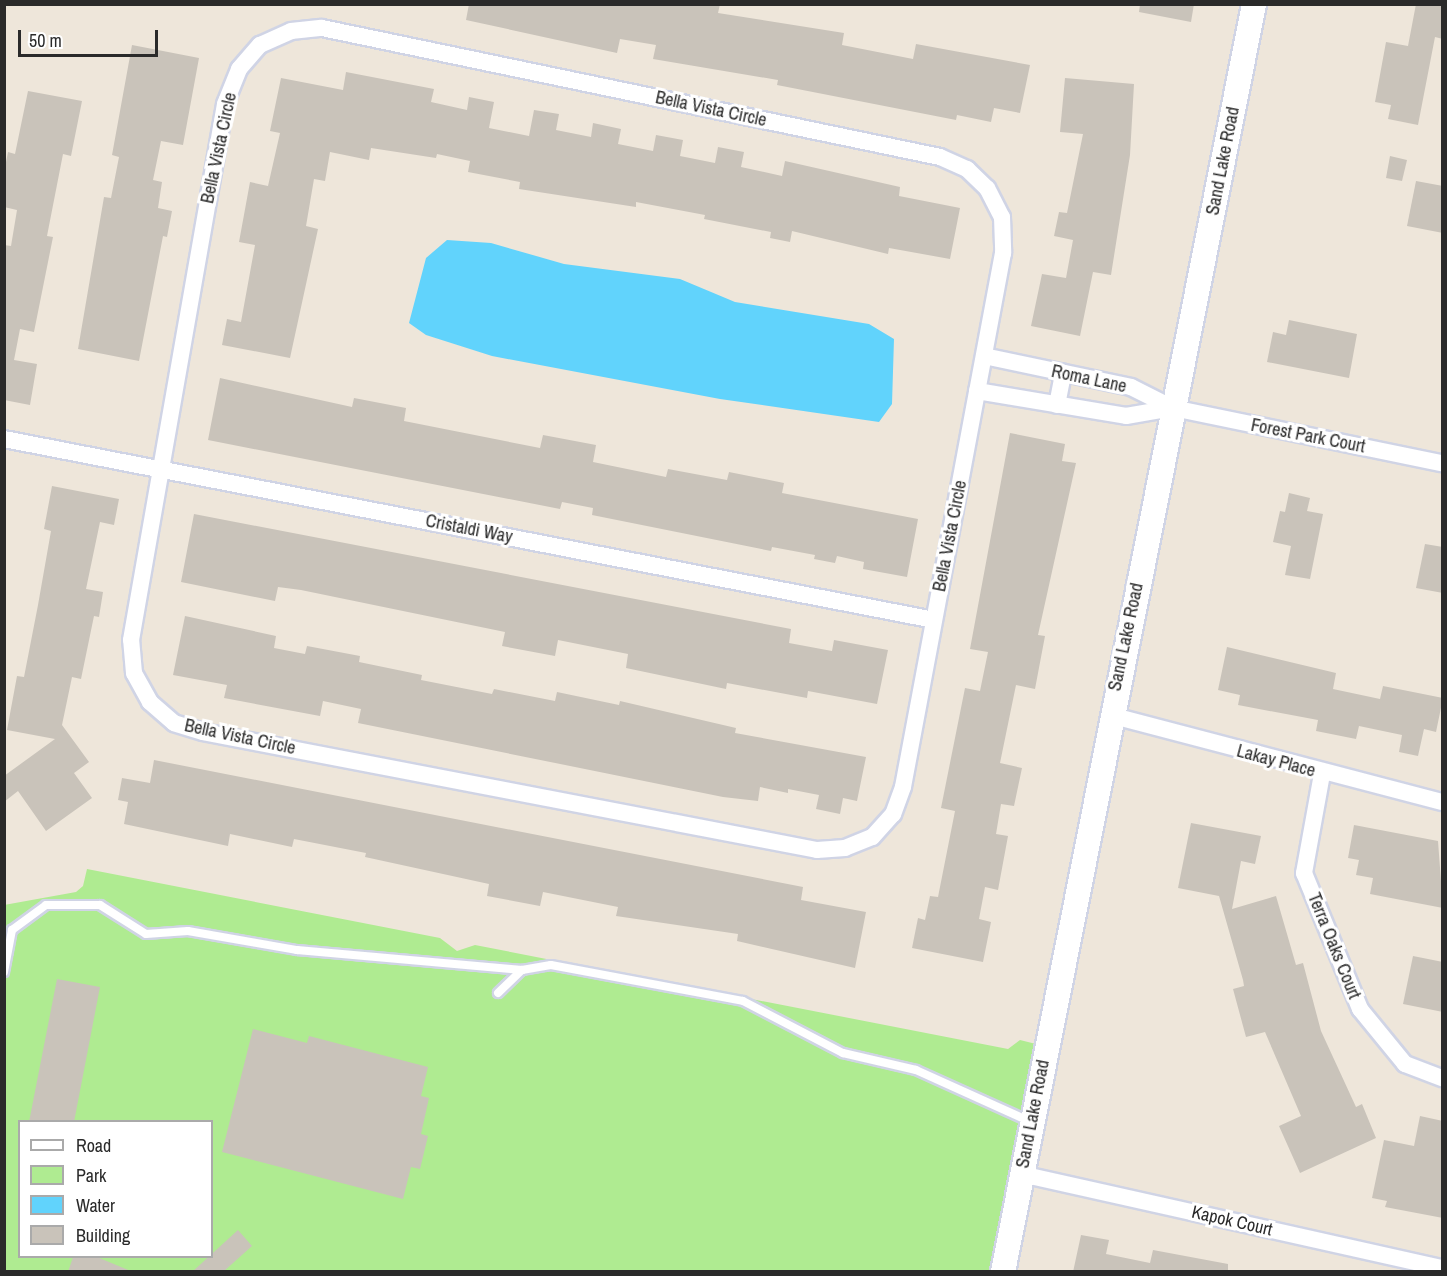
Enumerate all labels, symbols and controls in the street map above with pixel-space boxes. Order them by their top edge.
scale bar [21,18,160,56]
text: 50 m [29,28,62,53]
street label: Bella Vista Circle [654,87,768,131]
street label: Bella Vista Circle [197,91,241,205]
street label: Sand Lake Road [1202,105,1244,217]
street label: Roma Lane [1049,361,1129,397]
street label: Forest Park Court [1249,414,1367,458]
street label: Bella Vista Circle [929,479,971,593]
street label: Cristaldi Way [424,510,514,548]
street label: Sand Lake Road [1104,581,1148,693]
street label: Bella Vista Circle [183,715,297,759]
street label: Lakay Place [1234,740,1318,782]
street label: Terra Oaks Court [1303,890,1365,1002]
street label: Sand Lake Road [1012,1058,1054,1170]
legend [18,1120,213,1258]
text: Road [76,1133,111,1158]
text: Park [76,1163,106,1188]
text: Water [76,1193,115,1218]
street label: Kapok Court [1190,1201,1274,1241]
text: Building [76,1223,130,1248]

